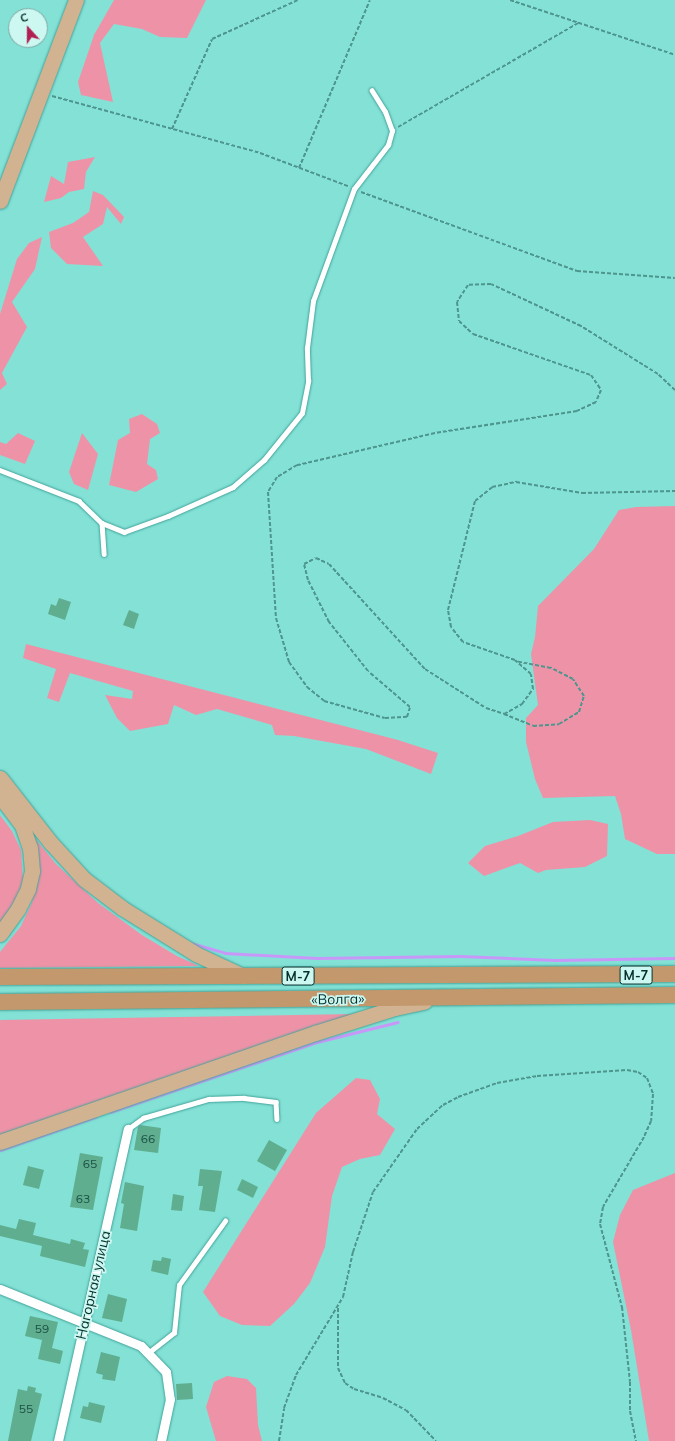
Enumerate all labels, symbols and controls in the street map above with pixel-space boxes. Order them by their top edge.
north arrow [8,8,48,48]
text: С [18,10,30,26]
road number: М-7 [619,964,653,986]
road number: М-7 [281,965,315,987]
street label: «Волга» [311,990,365,1008]
house number: 66 [141,1132,155,1146]
house number: 65 [83,1157,97,1171]
house number: 63 [76,1192,90,1206]
street label: Нагорная улица [72,1229,114,1341]
house number: 59 [35,1322,49,1336]
house number: 55 [19,1402,33,1416]

